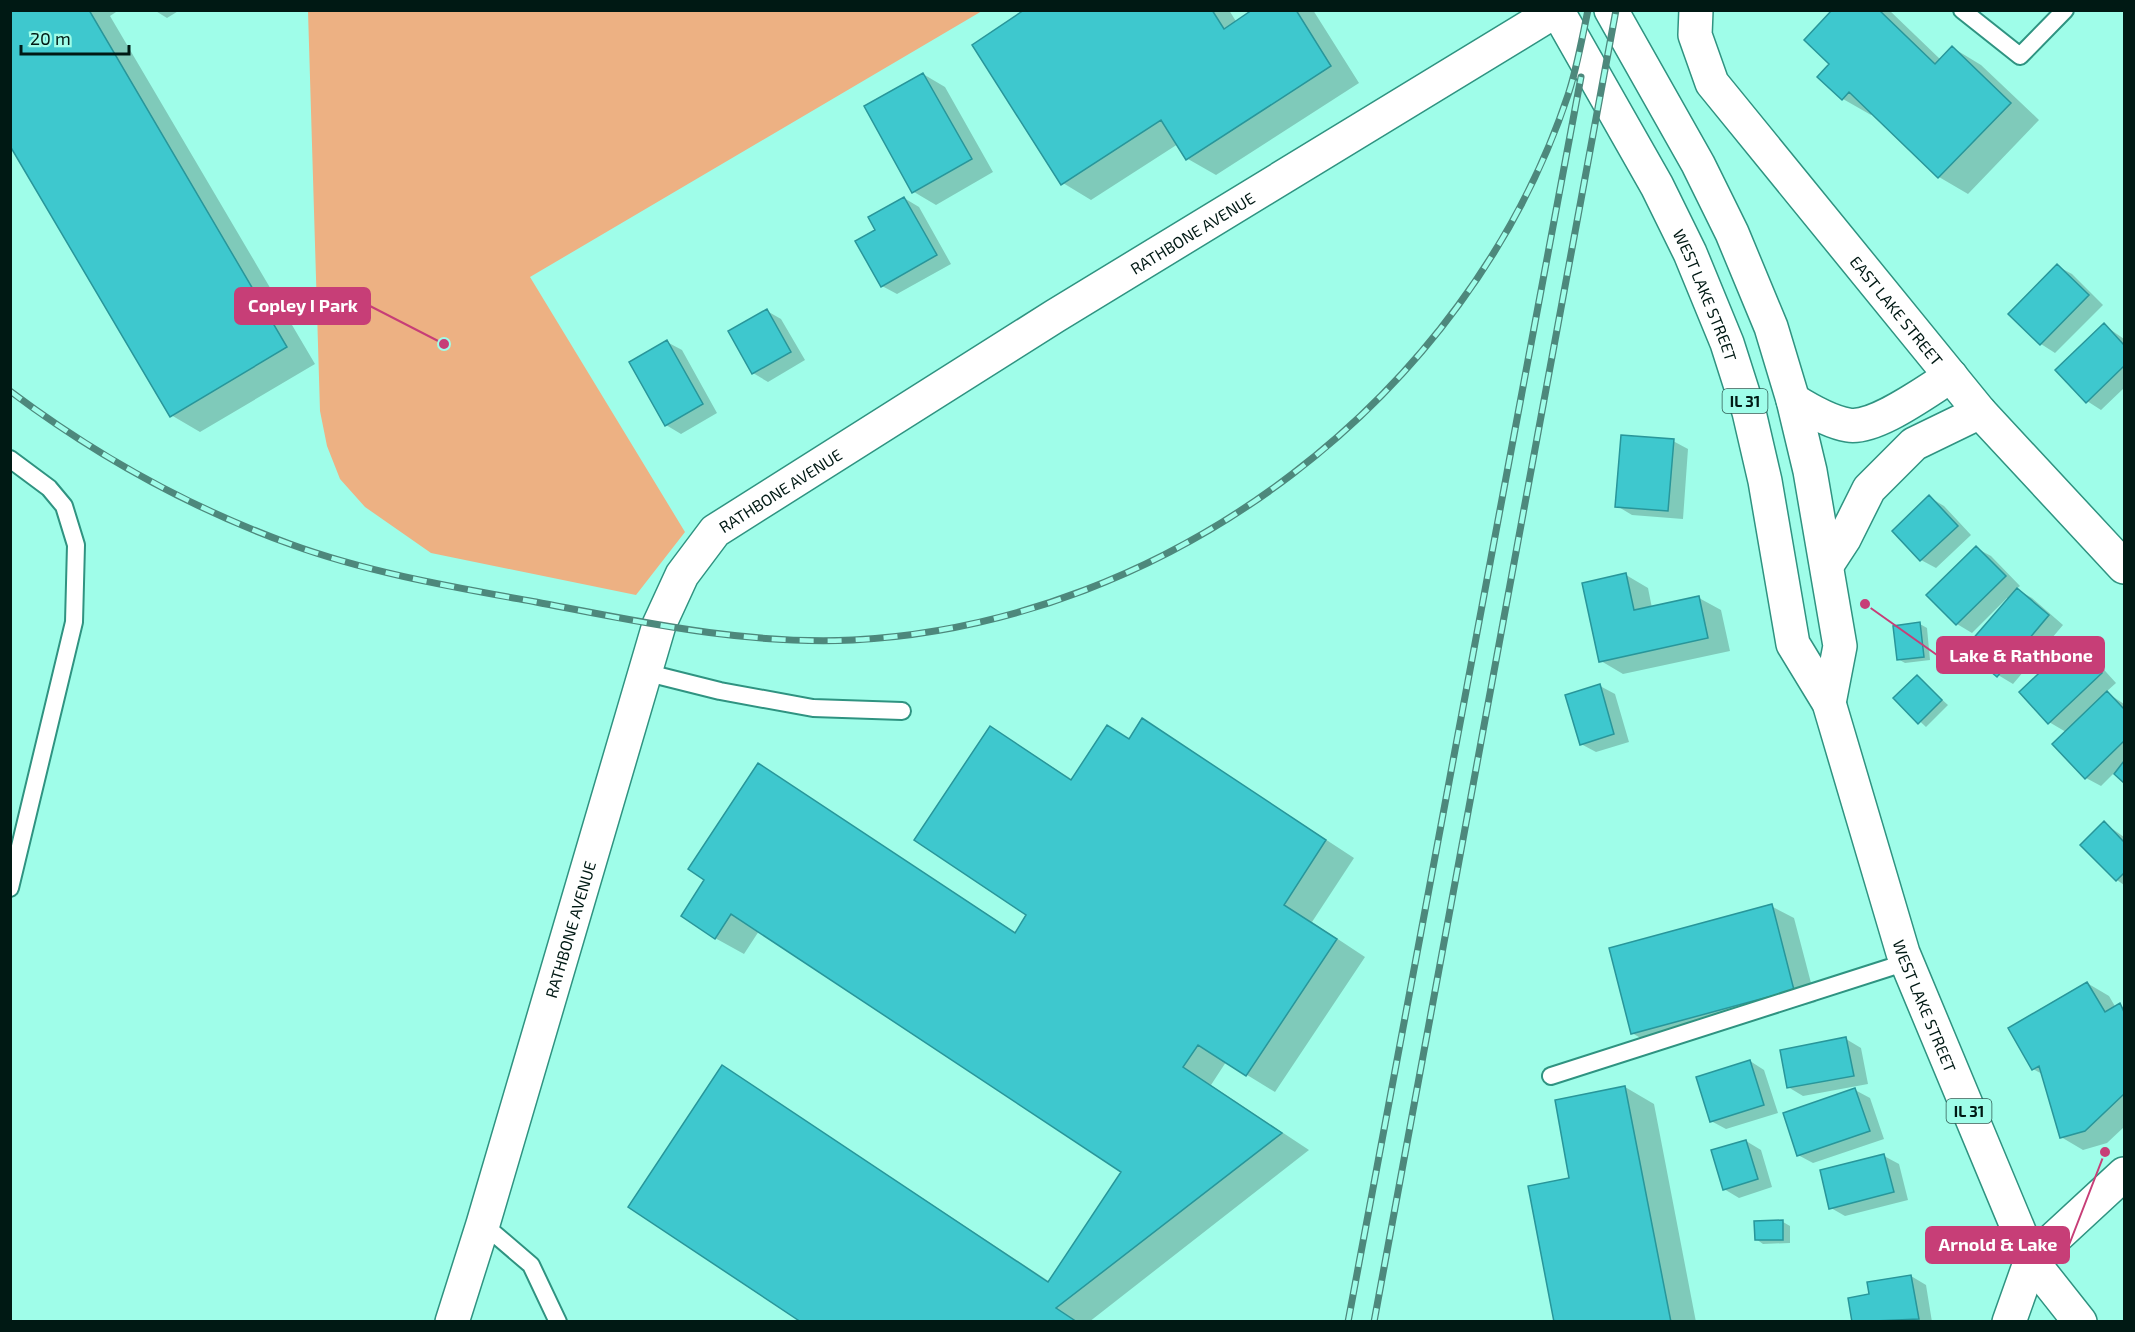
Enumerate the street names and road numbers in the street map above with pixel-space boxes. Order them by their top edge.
street label: RATHBONE AVENUE [1127,187,1258,277]
street label: WEST LAKE STREET [1670,226,1742,363]
street label: EAST LAKE STREET [1847,252,1947,369]
road number: IL 31 [1722,389,1768,413]
street label: RATHBONE AVENUE [715,444,845,536]
street label: RATHBONE AVENUE [540,858,599,1000]
street label: WEST LAKE STREET [1890,937,1961,1074]
road number: IL 31 [1946,1099,1992,1123]

